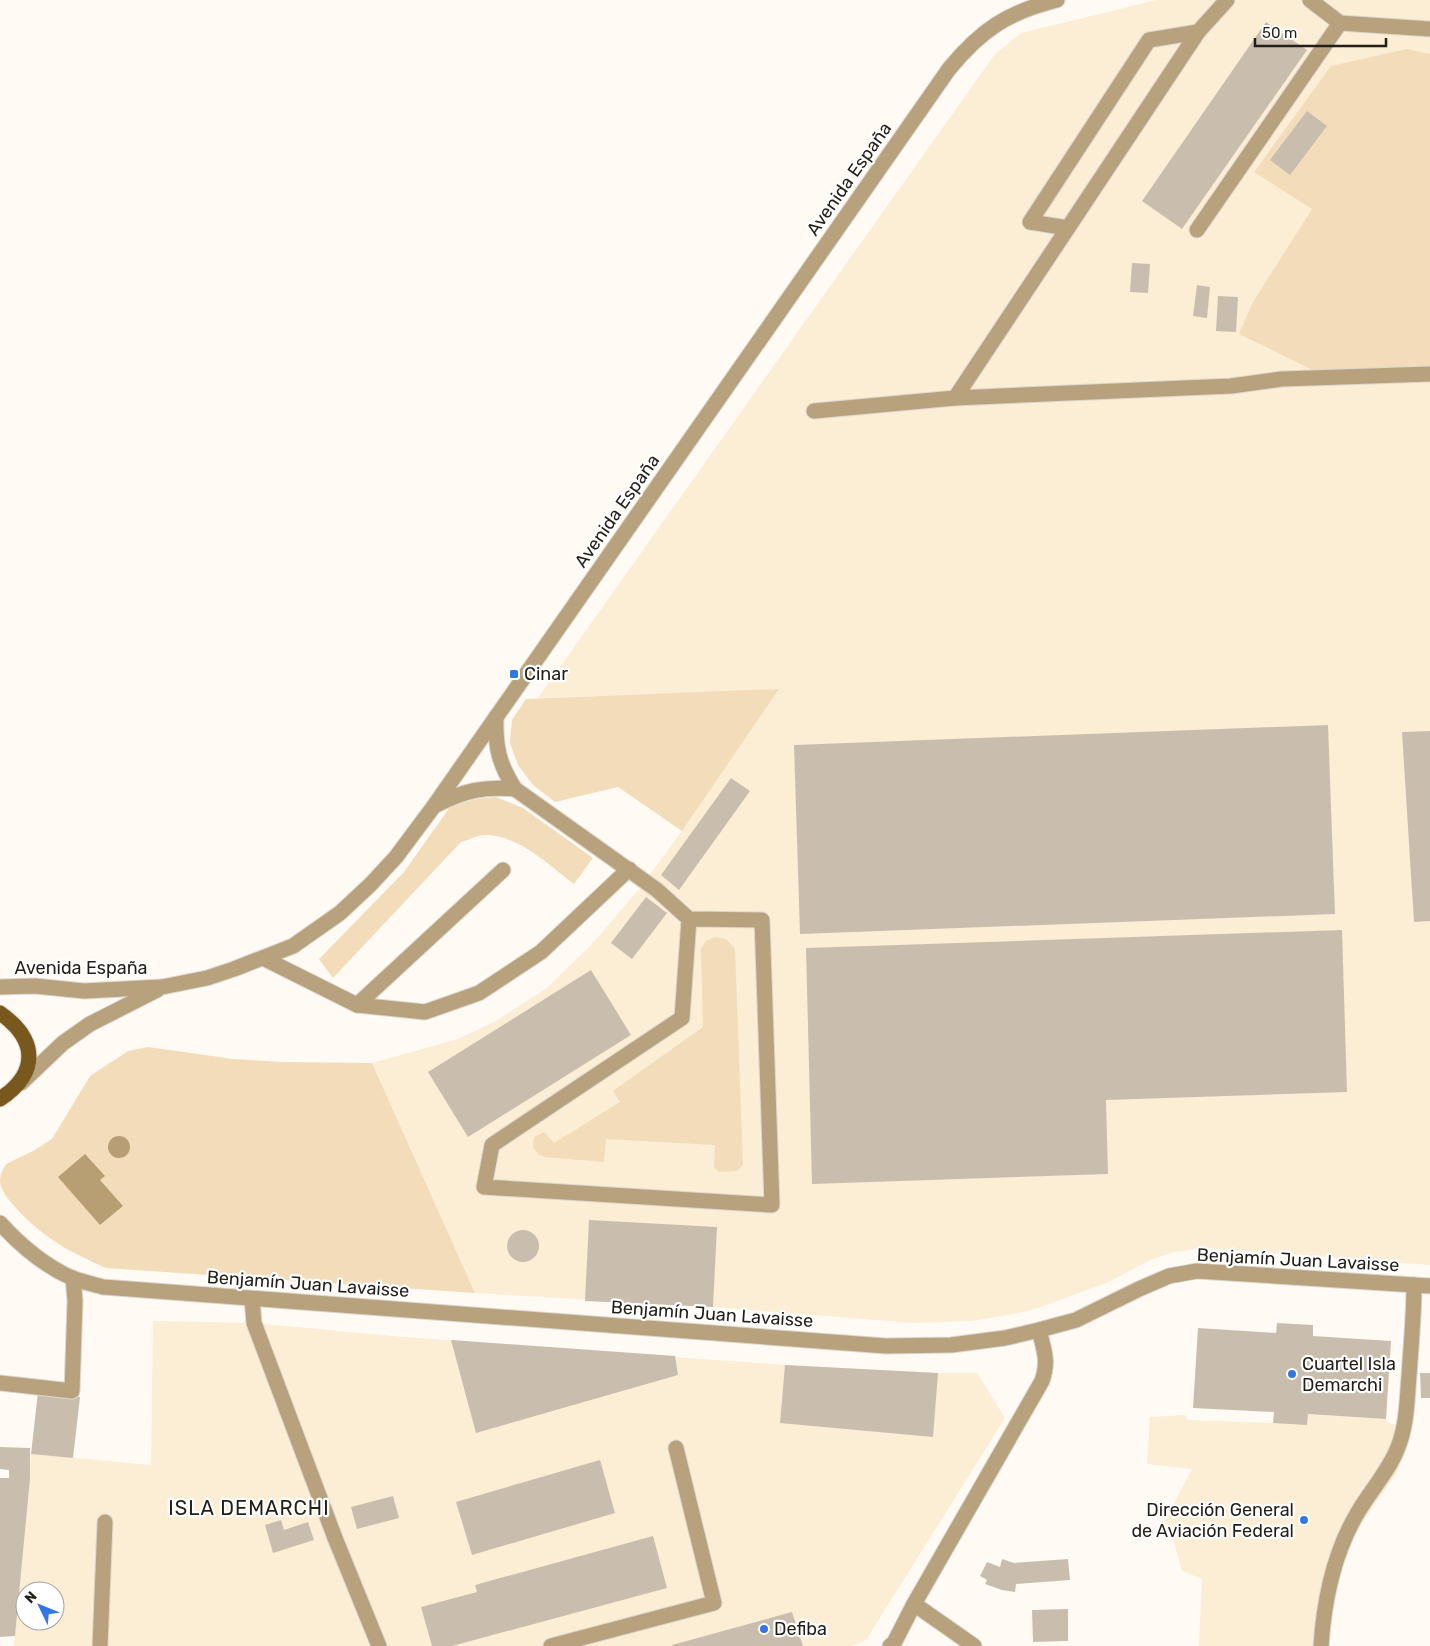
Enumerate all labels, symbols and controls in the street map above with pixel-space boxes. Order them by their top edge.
scale bar [1255,15,1386,47]
text: 50 m [1262,24,1297,42]
street label: Avenida España [802,118,896,240]
street label: Avenida España [570,450,664,572]
place label: Cinar [524,663,568,685]
marker: Cinar [508,668,520,680]
street label: Avenida España [14,957,148,979]
street label: Benjamín Juan Lavaisse [1196,1244,1400,1276]
street label: Benjamín Juan Lavaisse [206,1266,410,1302]
street label: Benjamín Juan Lavaisse [610,1296,814,1332]
place label: Cuartel Isla Demarchi [1302,1353,1396,1396]
marker: Cuartel Isla Demarchi [1286,1368,1298,1380]
district label: ISLA DEMARCHI [168,1496,330,1520]
place label: Dirección General de Aviación Federal [1131,1499,1294,1542]
marker: Dirección General de Aviación Federal [1298,1514,1310,1526]
north arrow [15,1581,65,1631]
text: N [21,1588,41,1607]
place label: Defiba [774,1618,827,1640]
marker: Defiba [758,1623,770,1635]

